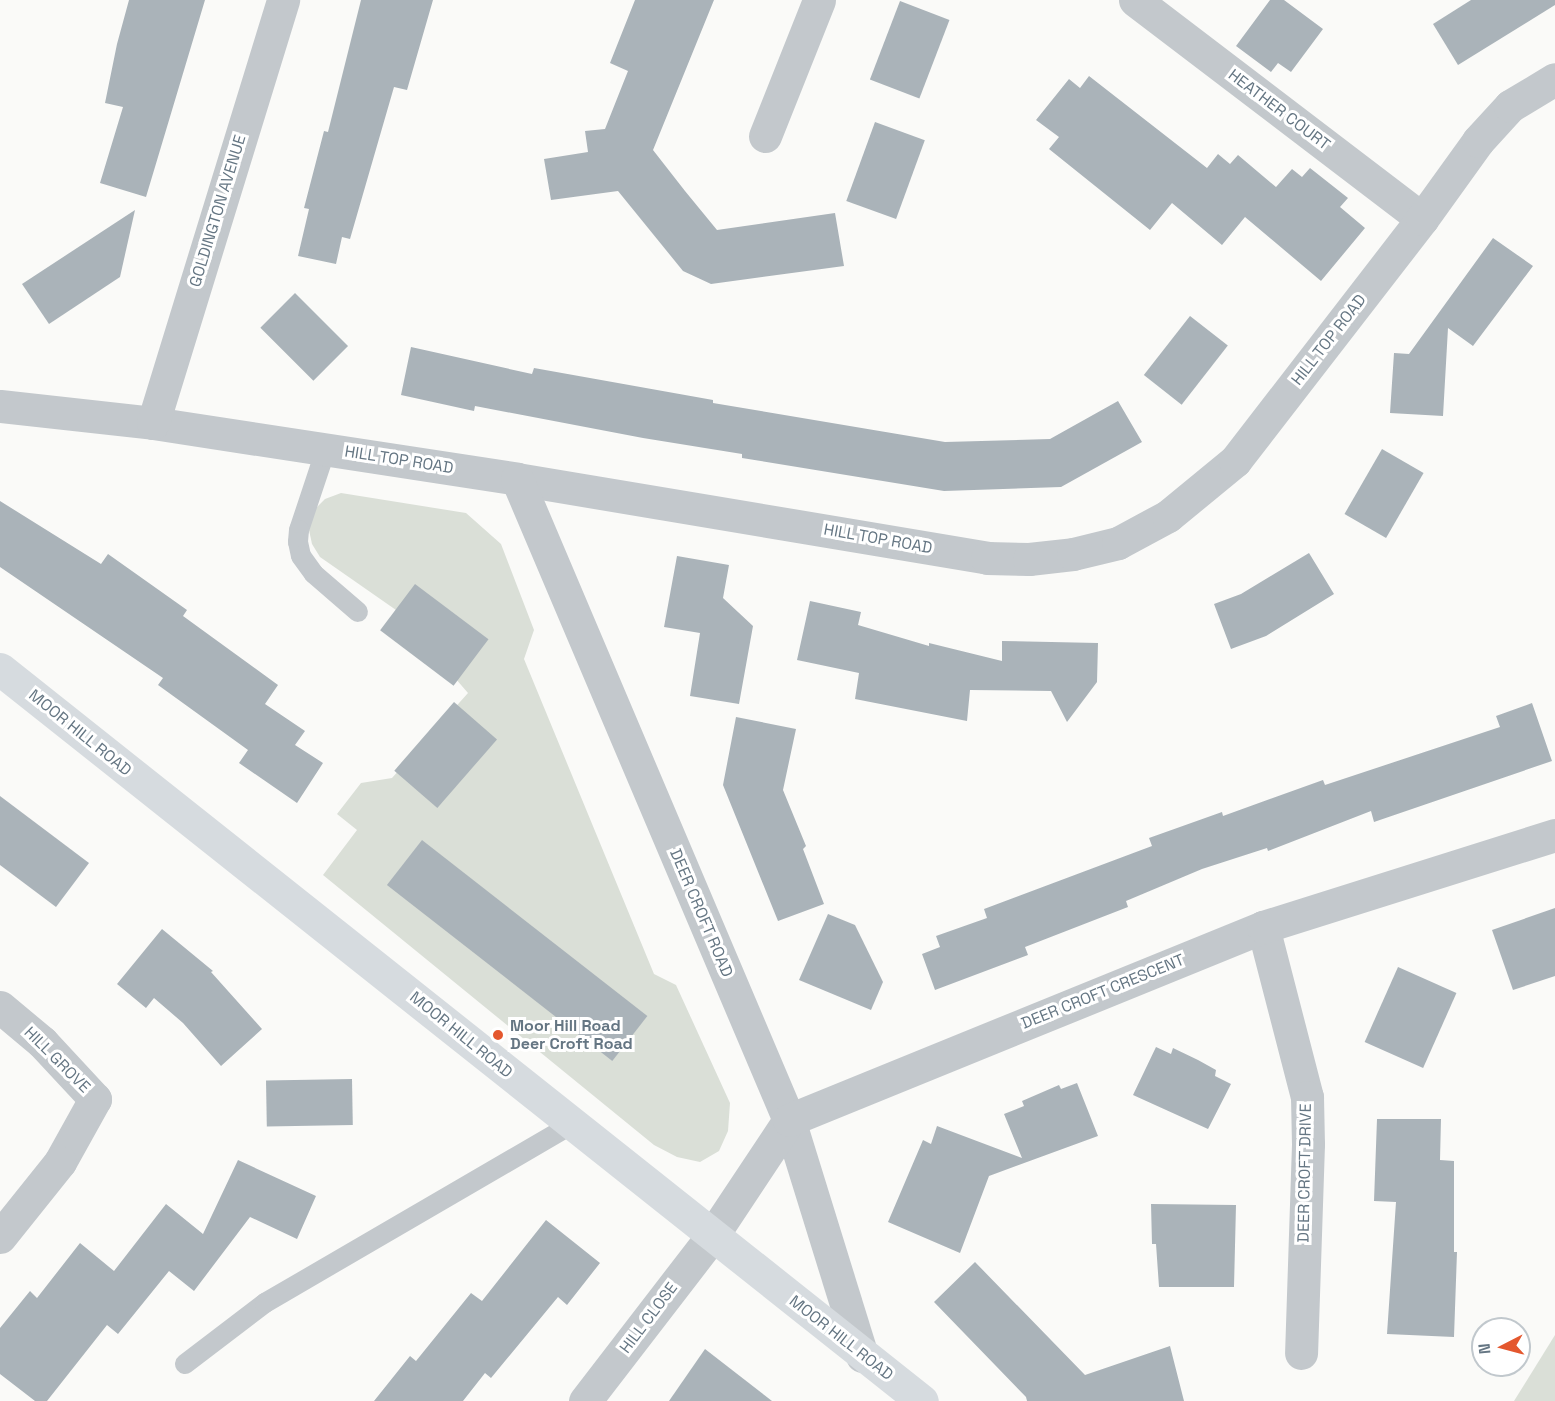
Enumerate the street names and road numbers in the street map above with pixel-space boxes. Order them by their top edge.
street label: HEATHER COURT [1224,65,1334,155]
street label: GOLDINGTON AVENUE [186,133,250,289]
street label: HILL TOP ROAD [1287,290,1371,390]
street label: HILL TOP ROAD [343,442,455,478]
street label: HILL TOP ROAD [822,520,934,558]
street label: MOOR HILL ROAD [25,686,135,780]
street label: DEER CROFT ROAD [665,846,737,980]
street label: DEER CROFT CRESCENT [1018,950,1188,1034]
street label: MOOR HILL ROAD [406,988,516,1082]
street label: HILL GROVE [20,1023,94,1097]
street label: DEER CROFT DRIVE [1294,1103,1316,1243]
street label: HILL CLOSE [616,1279,682,1357]
street label: MOOR HILL ROAD [785,1291,897,1385]

